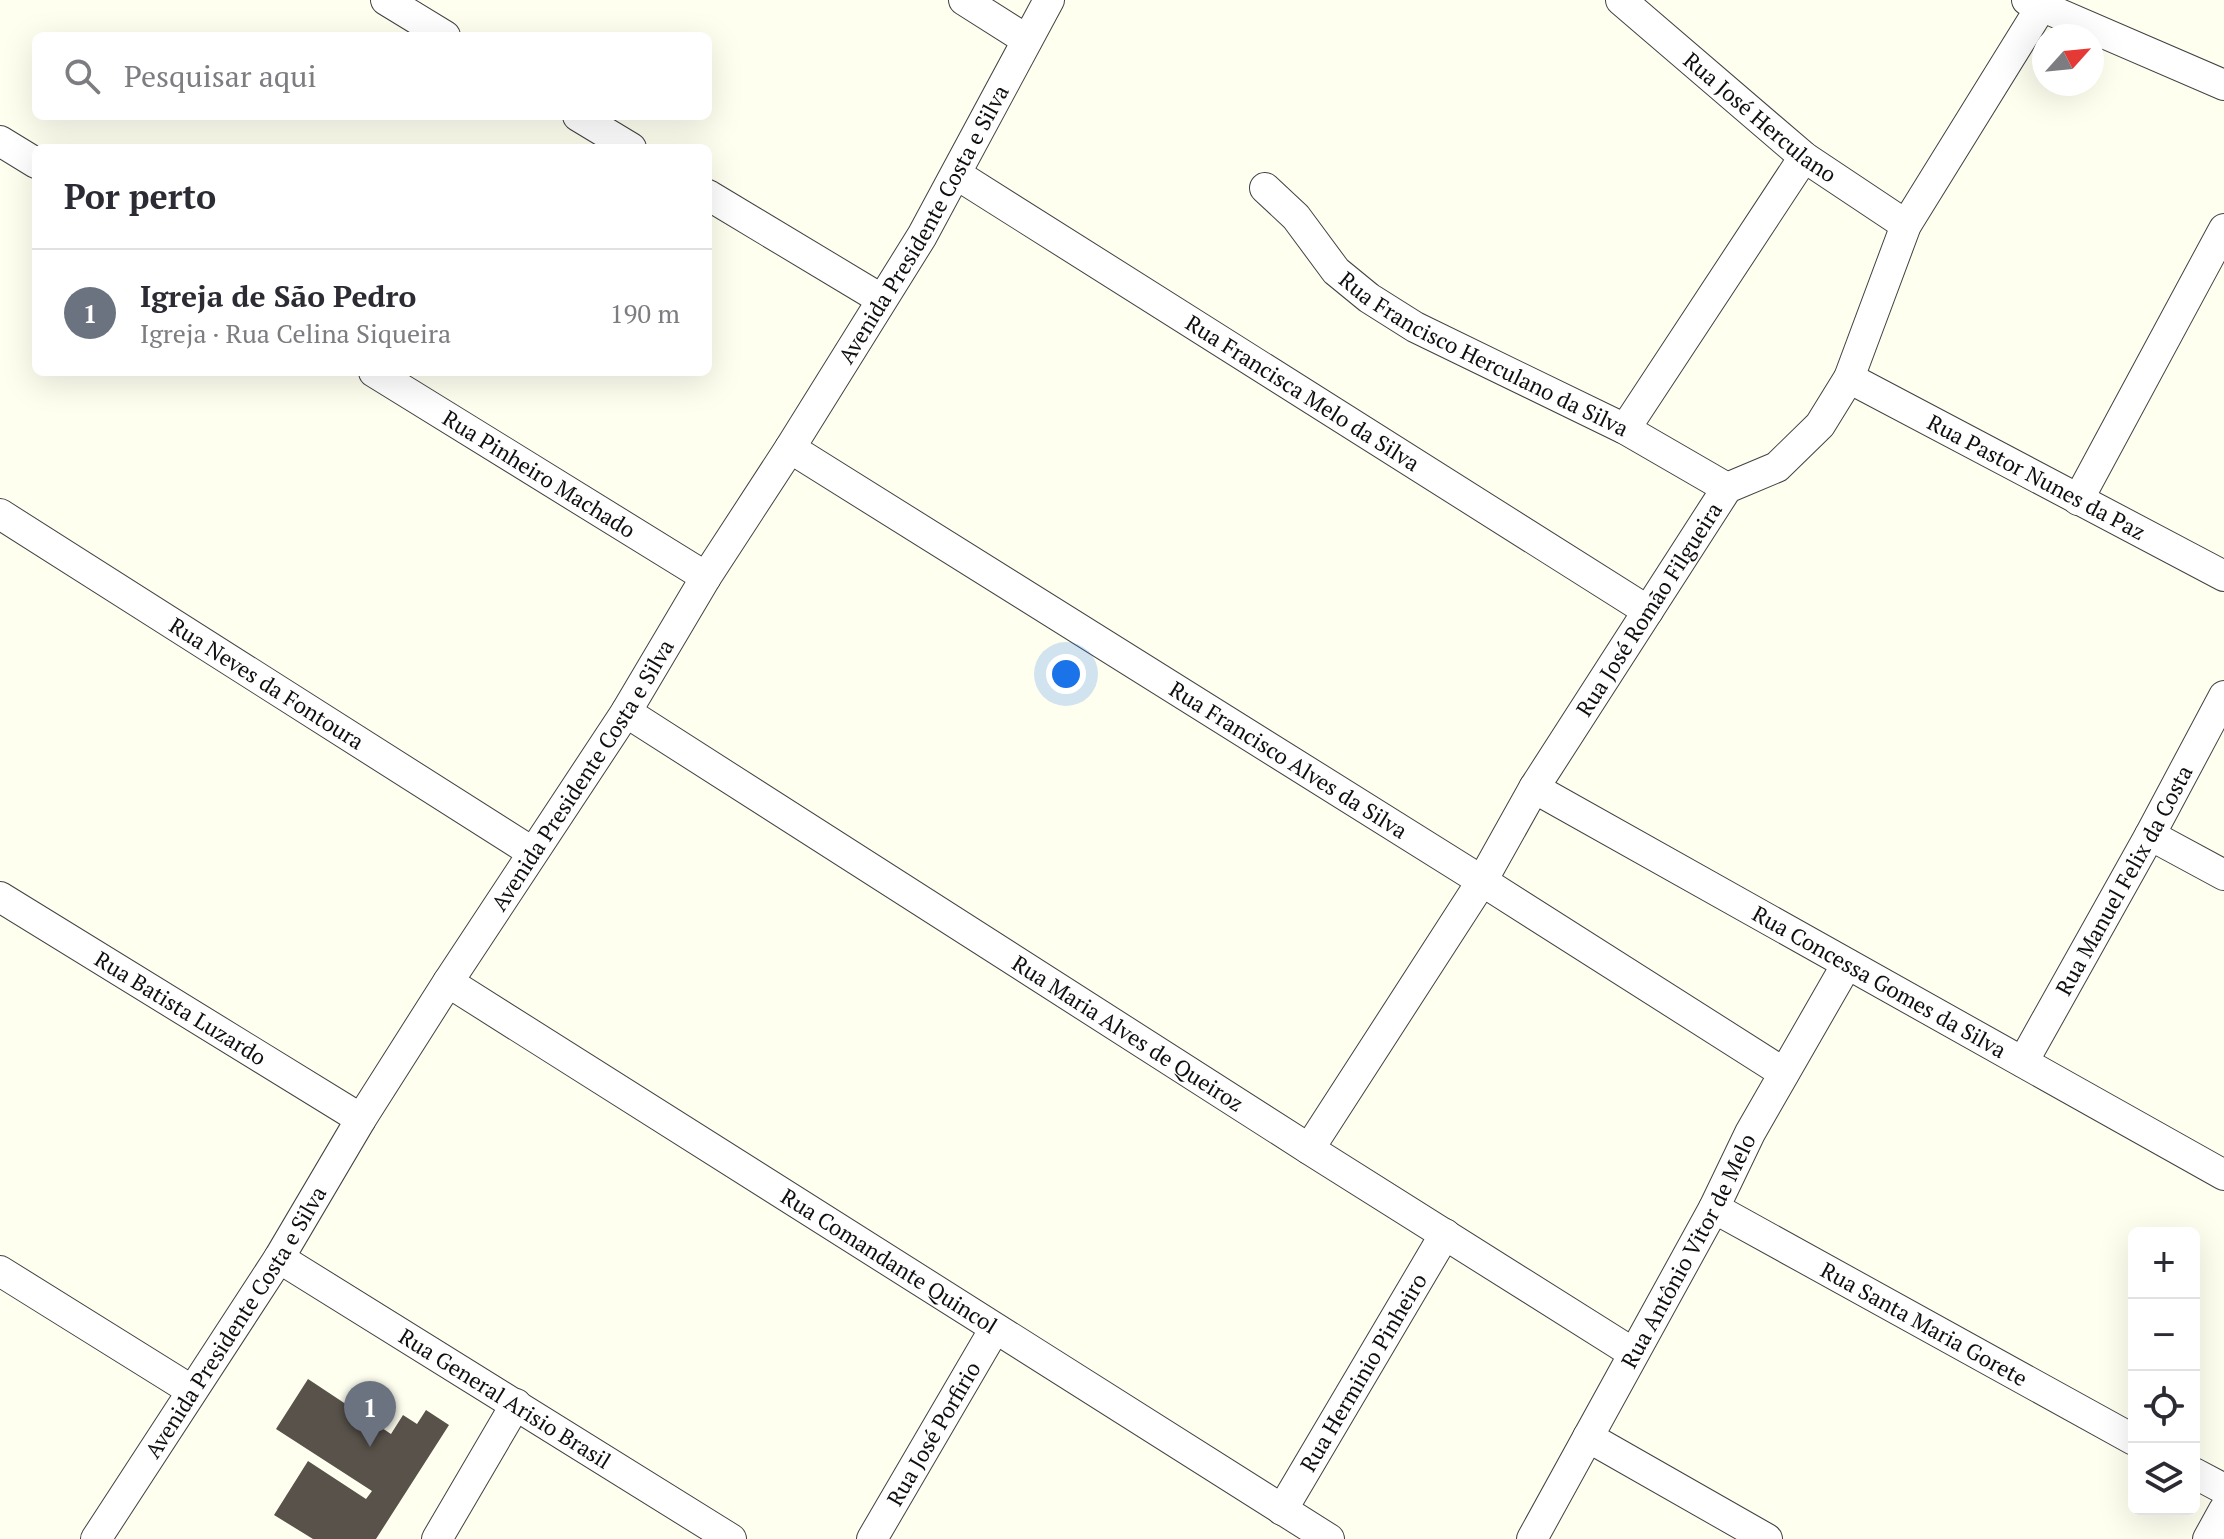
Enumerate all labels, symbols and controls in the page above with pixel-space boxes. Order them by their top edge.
north arrow [2032,24,2104,96]
search box [32,32,712,120]
street label: Rua José Herculano [1678,45,1842,189]
icon: search [60,54,104,98]
text: Pesquisar aqui [124,56,317,96]
street label: Avenida Presidente Costa e Silva [831,80,1015,369]
text: Por perto [64,174,216,219]
street label: Rua Francisco Herculano da Silva [1333,265,1633,443]
text: Igreja de São Pedro [140,276,416,316]
text: 1 [83,296,97,330]
text: 190 m [610,296,680,330]
street label: Rua Francisca Melo da Silva [1181,308,1425,477]
text: Igreja · Rua Celina Siqueira [140,316,451,350]
street label: Rua Pinheiro Machado [437,403,641,544]
street label: Rua Pastor Nunes da Paz [1923,407,2151,546]
street label: Rua José Romão Filgueira [1569,497,1728,722]
street label: Rua Neves da Fontoura [164,610,370,756]
street label: Avenida Presidente Costa e Silva [484,634,680,916]
your location [1046,654,1086,694]
street label: Rua Francisco Alves da Silva [1164,674,1413,845]
street label: Rua Manuel Felix da Costa [2048,760,2199,1000]
street label: Rua Concessa Gomes da Silva [1747,898,2012,1064]
street label: Rua Batista Luzardo [90,944,272,1071]
street label: Rua Maria Alves de Queiroz [1007,948,1250,1118]
street label: Rua Antônio Vitor de Melo [1614,1129,1762,1373]
street label: Avenida Presidente Costa e Silva [138,1180,332,1463]
street label: Rua Comandante Quincol [776,1181,1003,1340]
map controls [2128,1227,2200,1515]
button: + [2128,1227,2200,1299]
street label: Rua Santa Maria Gorete [1816,1255,2033,1392]
street label: Rua Herminio Pinheiro [1293,1267,1433,1476]
button: − [2128,1299,2200,1371]
street label: Rua General Arisio Brasil [394,1321,617,1475]
street label: Rua José Porfirio [880,1356,987,1511]
button: locate [2128,1371,2200,1443]
pin: 1 [344,1381,396,1447]
button: layers [2128,1443,2200,1515]

